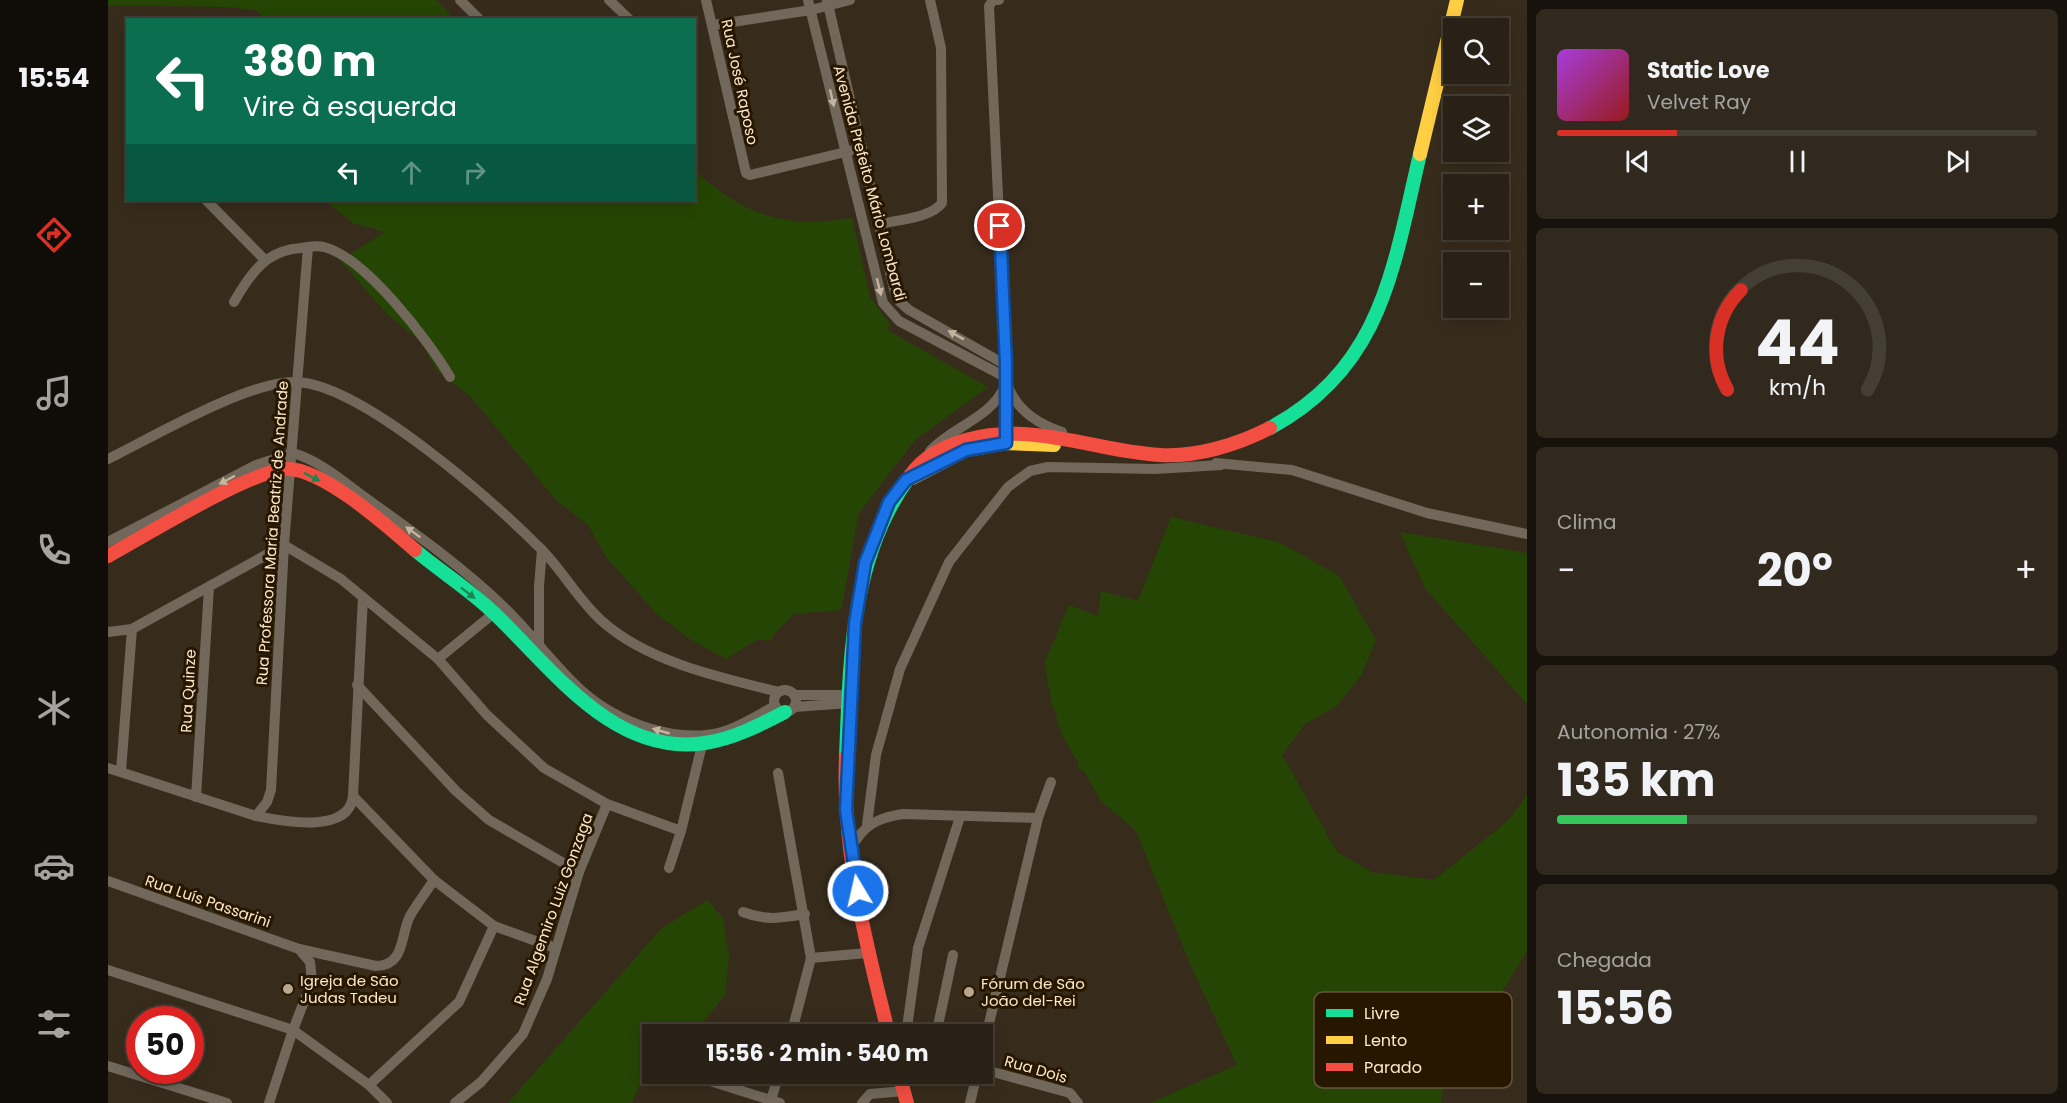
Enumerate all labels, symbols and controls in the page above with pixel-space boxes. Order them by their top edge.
street label: Rua José Raposo [716,17,764,147]
map controls [1443,18,1509,318]
button: search [1443,18,1509,84]
text: 380 m [243,32,376,91]
icon: left [144,42,222,120]
text: Static Love [1647,55,1770,86]
text: 15:54 [18,59,90,96]
street label: Avenida Prefeito Mário Lombardi [828,63,912,303]
text: Vire à esquerda [243,88,457,125]
text: Velvet Ray [1647,88,1751,116]
one-way arrow [827,89,837,107]
button: layers [1443,96,1509,162]
icon: previous [1621,145,1654,178]
icon: pause [1781,145,1814,178]
icon: next [1941,145,1974,178]
icon: left [332,156,365,189]
icon: ahead [395,156,428,189]
icon: right [458,156,491,189]
button: + [1443,174,1509,240]
pin [974,200,1025,251]
icon: arrive [983,209,1016,242]
icon: directions [33,214,75,256]
button: − [1443,252,1509,318]
one-way arrow [875,278,885,296]
text: 44 [1755,298,1839,386]
one-way arrow [947,330,964,340]
icon: music [33,372,75,414]
text: km/h [1768,372,1826,403]
street label: Rua Professora Maria Beatriz de Andrade [251,380,293,686]
one-way arrow [304,472,321,482]
one-way arrow [218,475,235,485]
text: Clima [1557,508,1616,536]
one-way arrow [406,527,421,539]
icon: phone [33,529,75,571]
text: 20° [1757,539,1833,602]
text: − [1557,547,1575,594]
text: + [2014,547,2037,594]
one-way arrow [460,587,476,600]
street label: Rua Quinze [175,649,201,733]
icon: climate [33,687,75,729]
text: Autonomia · 27% [1557,718,1721,746]
one-way arrow [651,726,669,735]
text: 135 km [1557,749,1715,812]
street label: Rua Algemiro Luiz Gonzaga [508,810,598,1008]
icon: car [33,845,75,887]
position arrow [826,859,890,923]
street label: Rua Luís Passarini [142,870,274,932]
text: Chegada [1557,946,1652,974]
place label: Igreja de São Judas Tadeu [300,970,399,1008]
place label: Fórum de São João del-Rei [981,973,1085,1011]
text: 15:56 [1557,977,1674,1040]
marker: Igreja de São Judas Tadeu [281,982,295,996]
marker: Fórum de São João del-Rei [962,985,976,999]
legend [1314,992,1512,1088]
text: Livre [1364,1002,1400,1025]
icon: filters [33,1003,75,1045]
speed limit sign: 50 [126,1006,204,1084]
text: Lento [1364,1029,1407,1052]
text: 15:56 · 2 min · 540 m [706,1038,929,1069]
street label: Rua Dois [1002,1050,1070,1088]
text: Parado [1364,1056,1422,1079]

